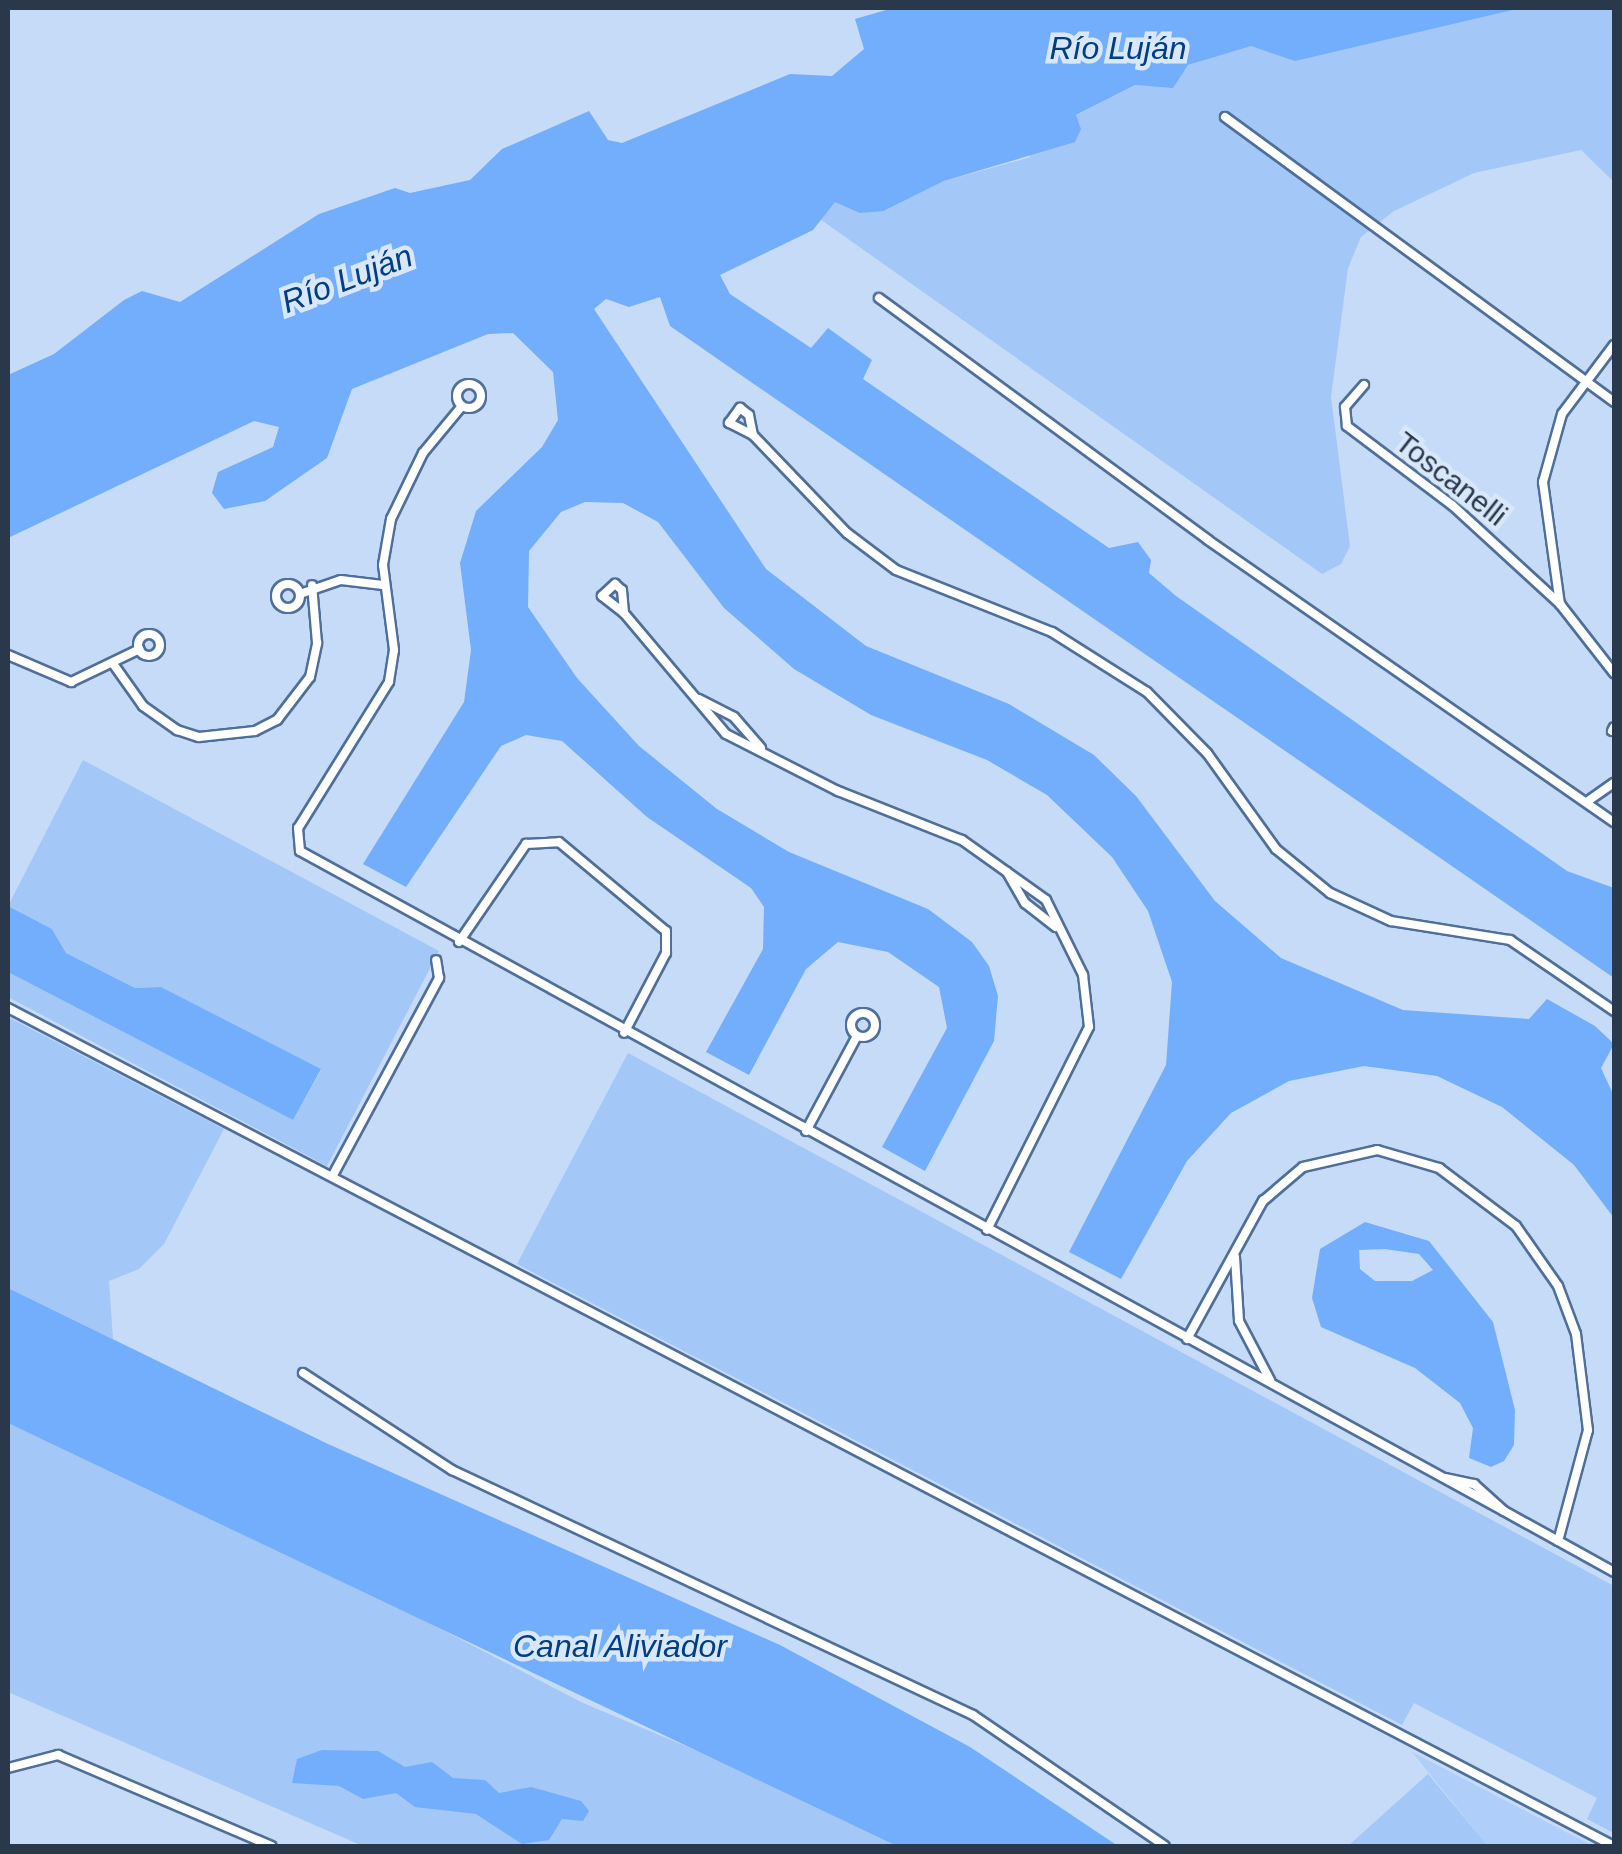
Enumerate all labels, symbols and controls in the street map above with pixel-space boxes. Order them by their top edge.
water label: Río Luján [1050,29,1186,67]
water label: Río Luján [276,237,418,321]
street label: Toscanelli [1388,424,1514,534]
water label: Canal Aliviador [512,1627,728,1665]

